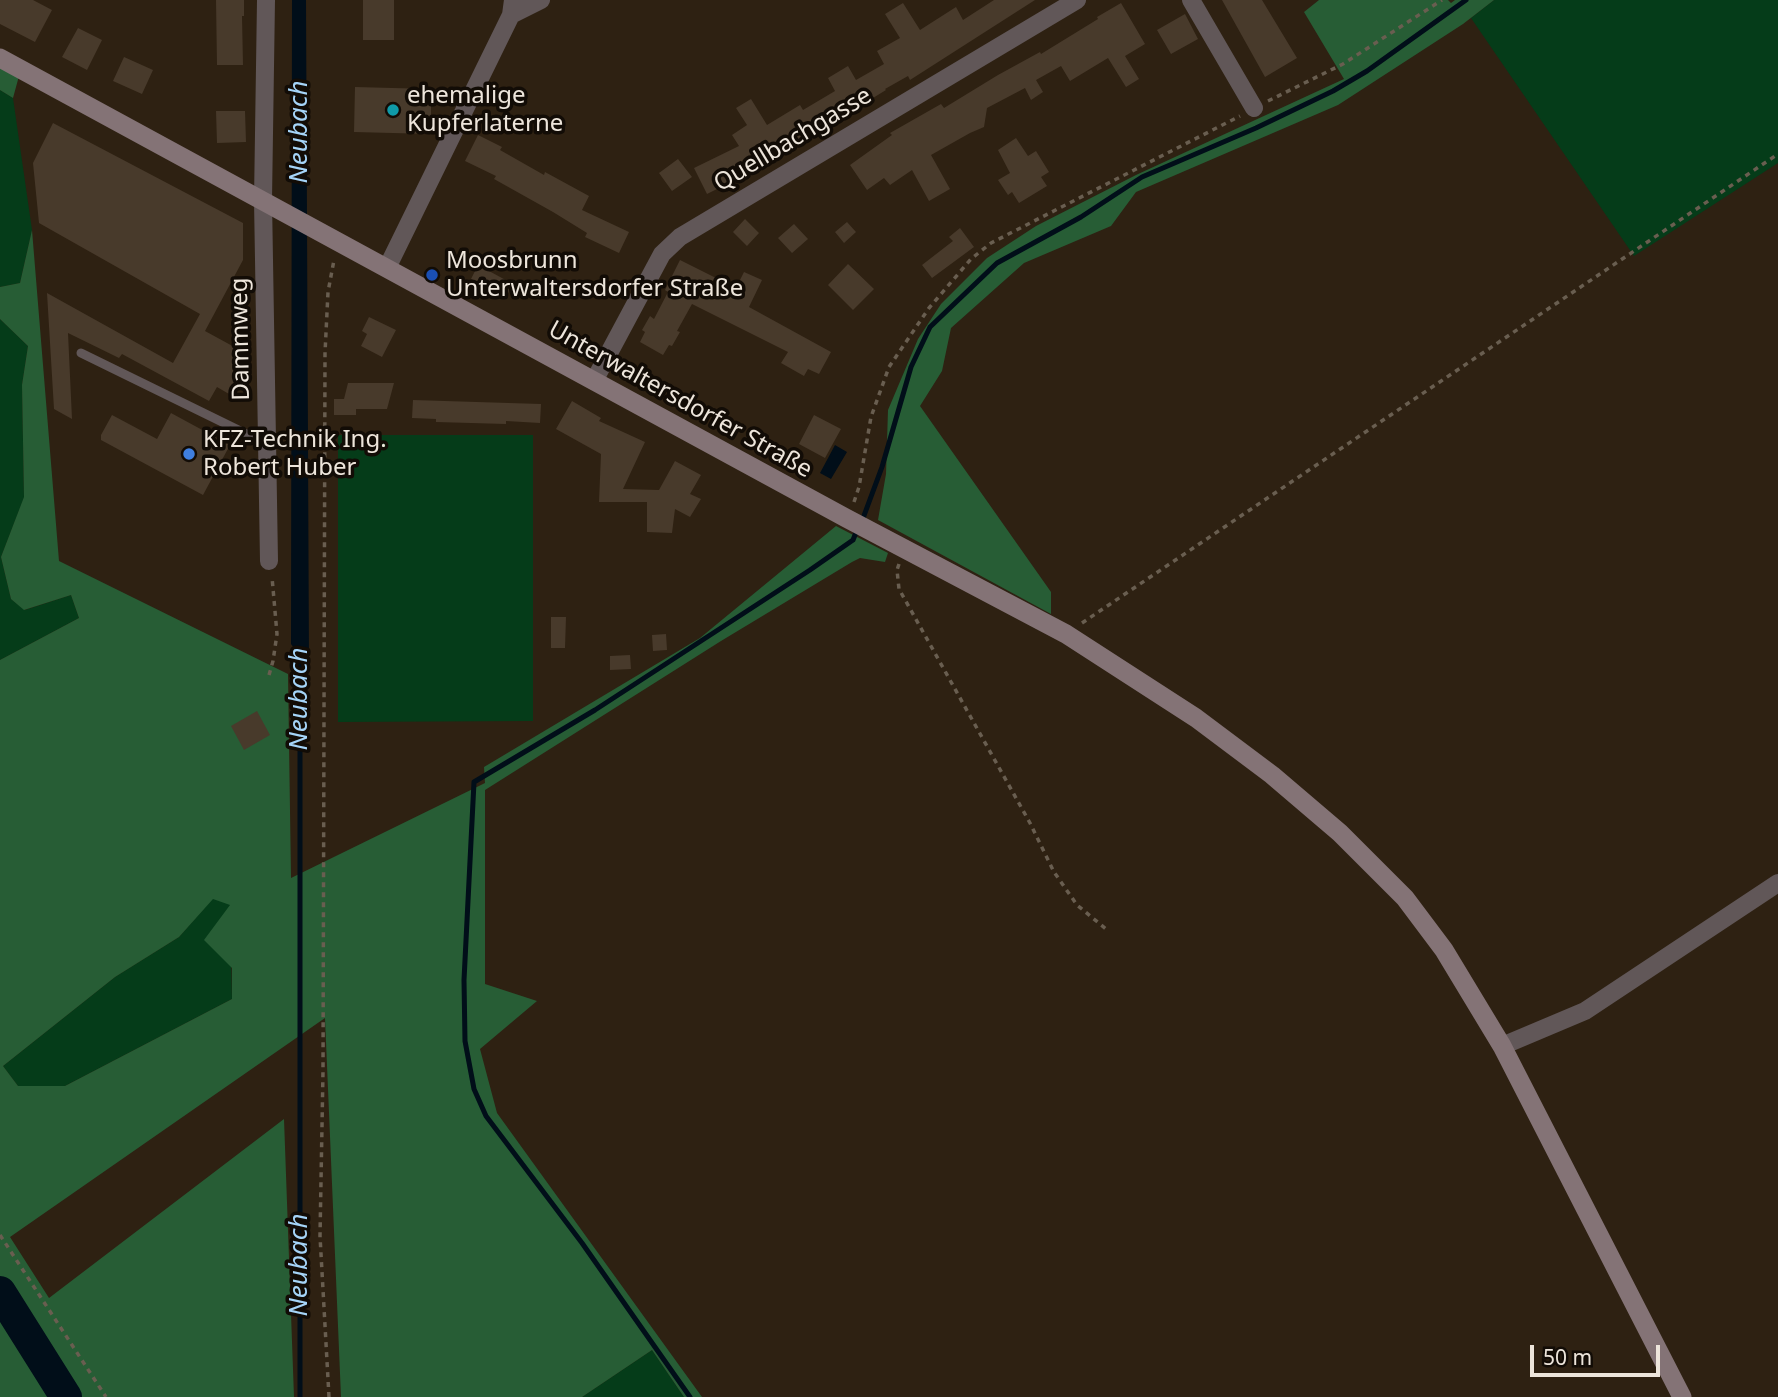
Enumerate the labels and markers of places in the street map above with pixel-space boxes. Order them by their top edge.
place label: ehemalige Kupferlaterne [407,82,563,138]
marker: ehemalige Kupferlaterne [385,102,401,118]
place label: Moosbrunn Unterwaltersdorfer Straße [446,247,743,303]
marker: Moosbrunn Unterwaltersdorfer Straße [424,267,440,283]
place label: KFZ-Technik Ing. Robert Huber [203,426,387,482]
marker: KFZ-Technik Ing. Robert Huber [181,446,197,462]

